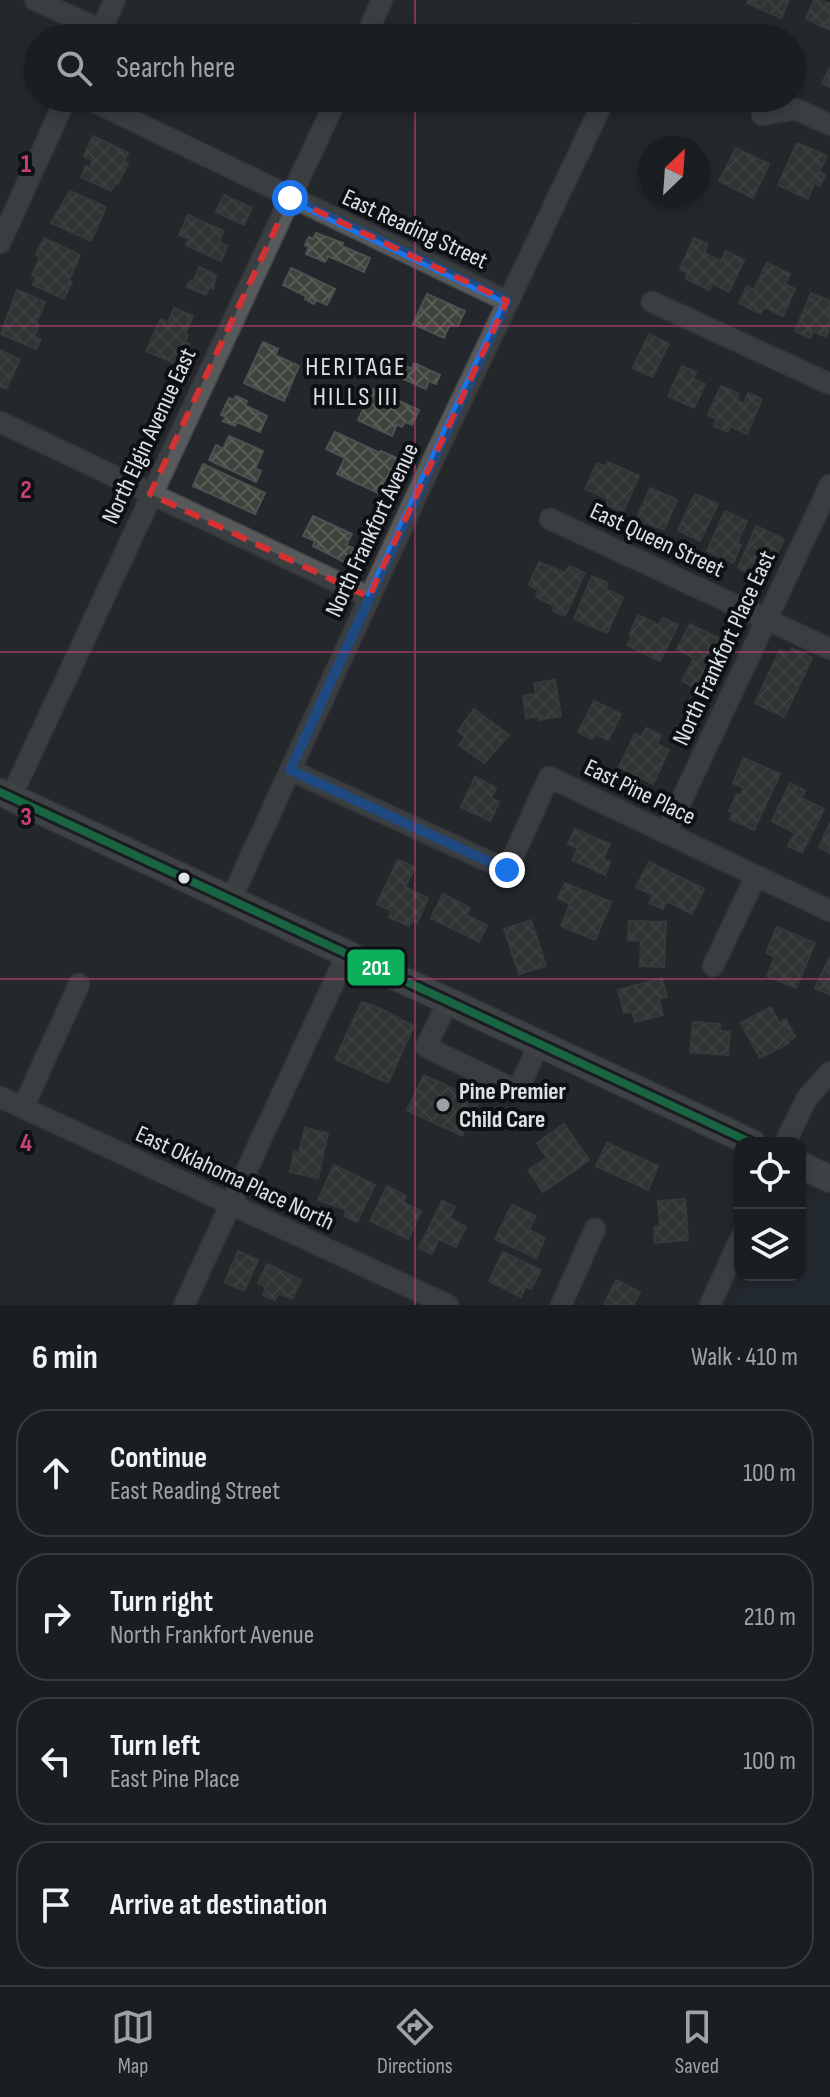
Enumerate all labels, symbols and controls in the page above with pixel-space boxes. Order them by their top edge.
search box [24,24,806,112]
icon: search [52,46,96,90]
text: Search here [116,50,235,86]
north arrow [638,136,710,208]
text: 1 [21,149,31,180]
route start [272,180,308,216]
street label: East Reading Street [338,183,492,275]
street label: North Elgin Avenue East [96,344,202,528]
district label: HERITAGE HILLS III [305,352,407,413]
street label: North Frankfort Avenue [319,438,425,622]
text: 2 [20,475,32,506]
street label: East Queen Street [585,496,729,584]
street label: North Frankfort Place East [666,546,782,750]
street label: East Pine Place [580,753,700,831]
text: 3 [20,802,32,833]
route end [489,852,525,888]
unlabelled marker [176,870,192,886]
line badge: 201 [346,948,406,987]
text: 201 [362,955,391,982]
place label: Pine Premier Child Care [459,1077,567,1134]
marker: Pine Premier Child Care [434,1096,452,1114]
street label: East Oklahoma Place North [131,1119,339,1237]
text: 4 [20,1128,32,1159]
map controls [734,1137,806,1281]
button: locate [734,1137,806,1209]
button: layers [734,1209,806,1281]
text: 6 min [32,1337,98,1378]
text: Walk · 410 m [691,1342,798,1373]
text: Continue [110,1440,207,1476]
icon: ahead [34,1451,78,1495]
text: 100 m [743,1458,796,1489]
text: East Reading Street [110,1476,280,1507]
text: Turn right [110,1584,213,1620]
icon: right [34,1595,78,1639]
text: 210 m [744,1602,796,1633]
text: North Frankfort Avenue [110,1620,314,1651]
text: Turn left [110,1728,200,1764]
icon: left [34,1739,78,1783]
text: 100 m [743,1746,796,1777]
text: East Pine Place [110,1764,240,1795]
icon: arrive [34,1883,78,1927]
text: Arrive at destination [110,1887,327,1923]
tab: Map [111,2005,155,2080]
tab: Directions [377,2005,453,2080]
tab: Saved [675,2005,719,2080]

